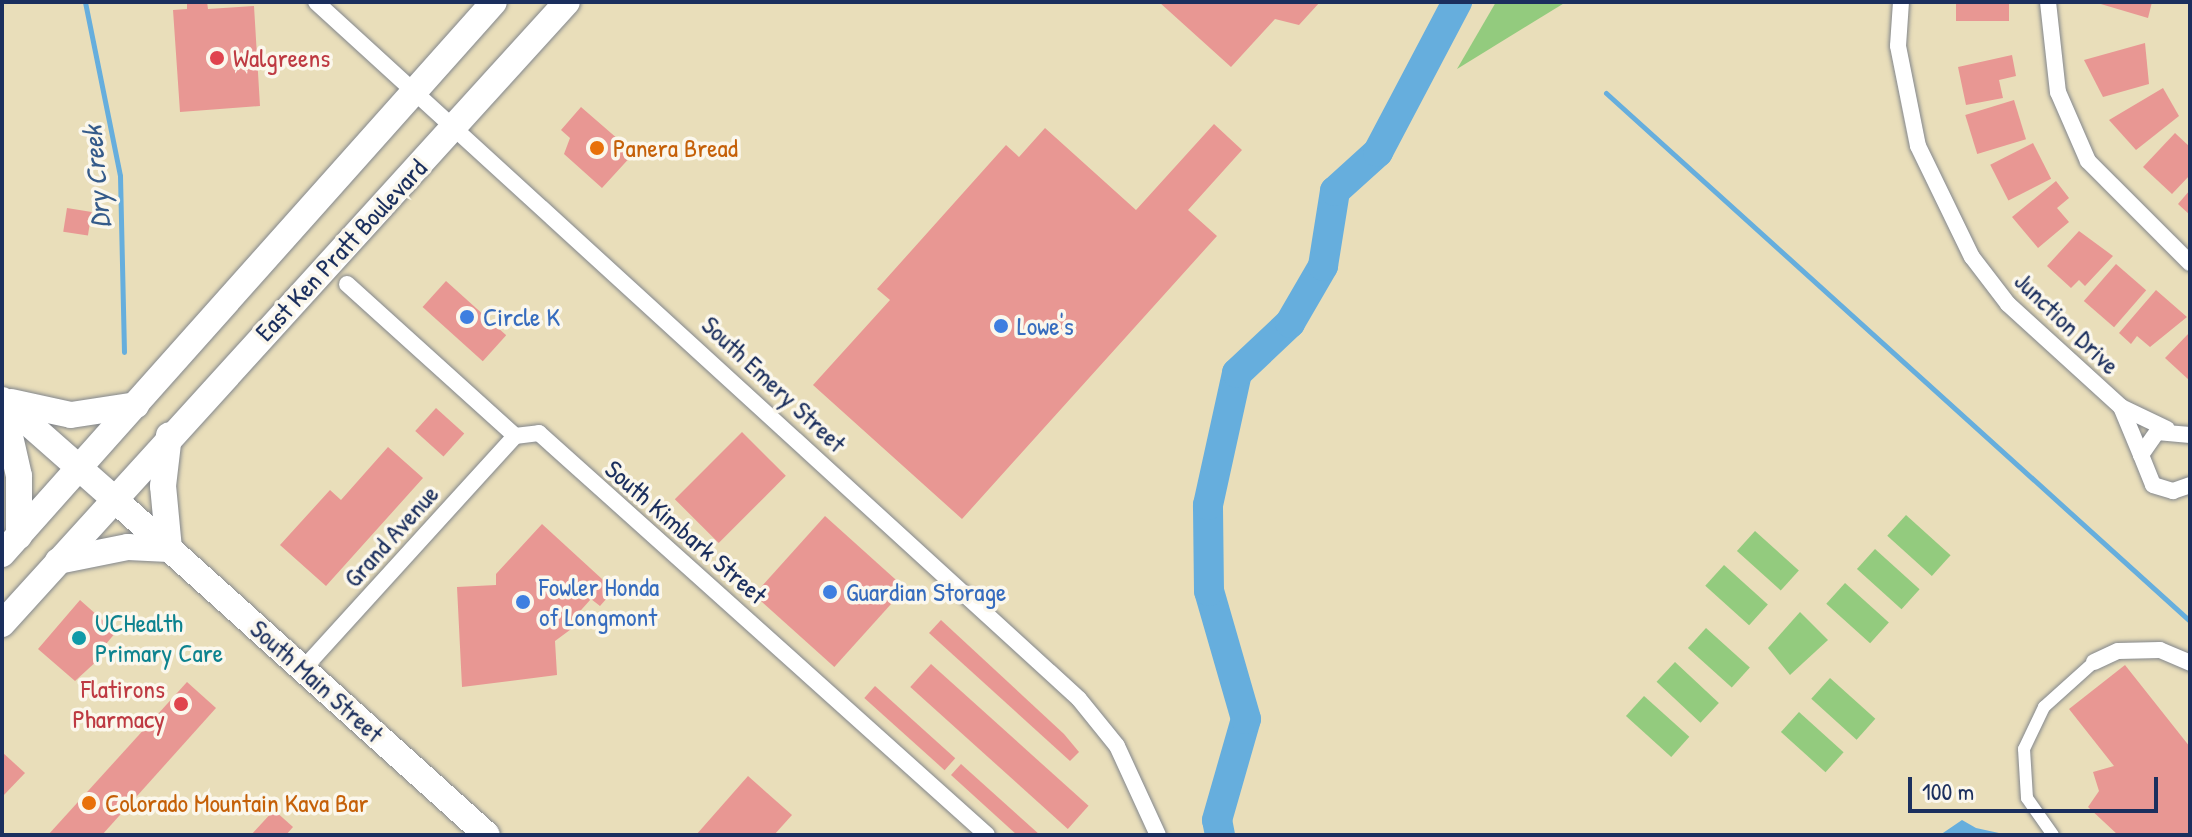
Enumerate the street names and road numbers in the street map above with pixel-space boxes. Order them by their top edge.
street label: East Ken Pratt Boulevard [249,153,433,347]
street label: Junction Drive [2008,265,2126,381]
street label: South Emery Street [695,309,853,459]
street label: South Kimbark Street [599,453,773,611]
street label: Grand Avenue [337,479,445,593]
street label: South Main Street [244,613,390,749]

